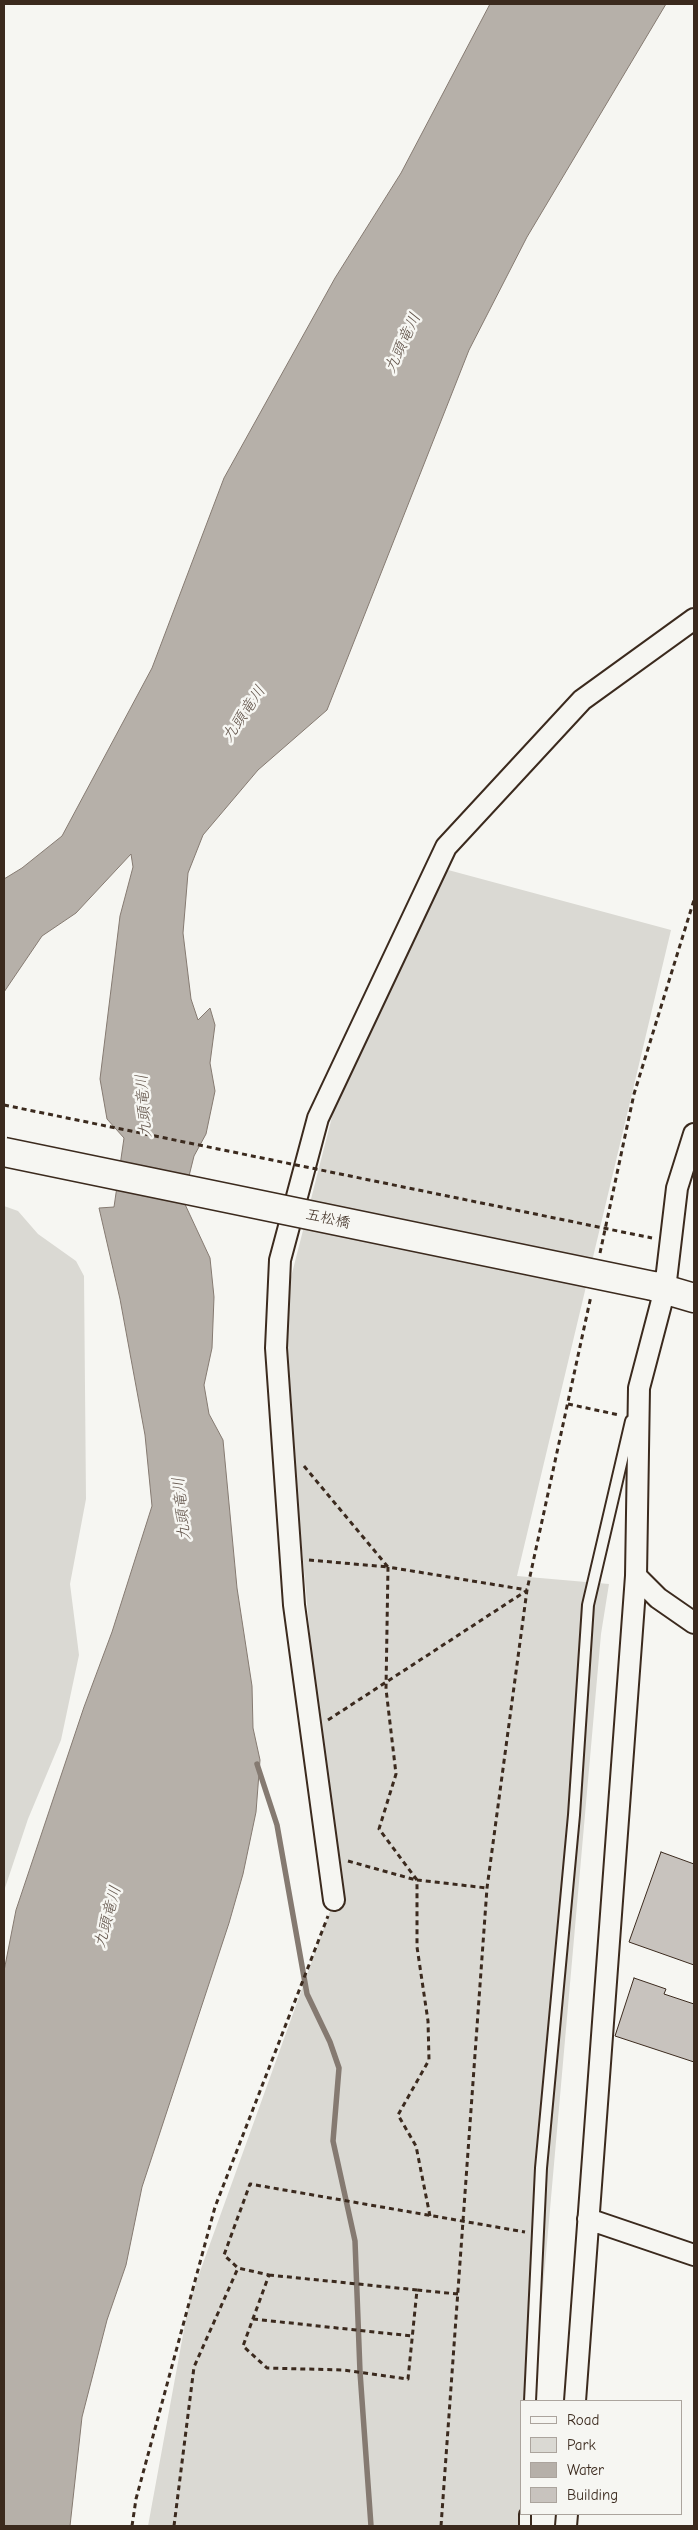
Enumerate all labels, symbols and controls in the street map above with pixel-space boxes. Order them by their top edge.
water label: 九頭竜川 [381,310,425,376]
water label: 九頭竜川 [218,682,270,746]
water label: 九頭竜川 [132,1073,156,1139]
street label: 五松橋 [304,1206,352,1232]
water label: 九頭竜川 [169,1476,195,1542]
water label: 九頭竜川 [90,1884,126,1950]
legend [520,2400,683,2515]
text: Road [567,2411,599,2429]
text: Park [567,2436,596,2454]
text: Water [567,2461,604,2479]
text: Building [567,2486,618,2504]

